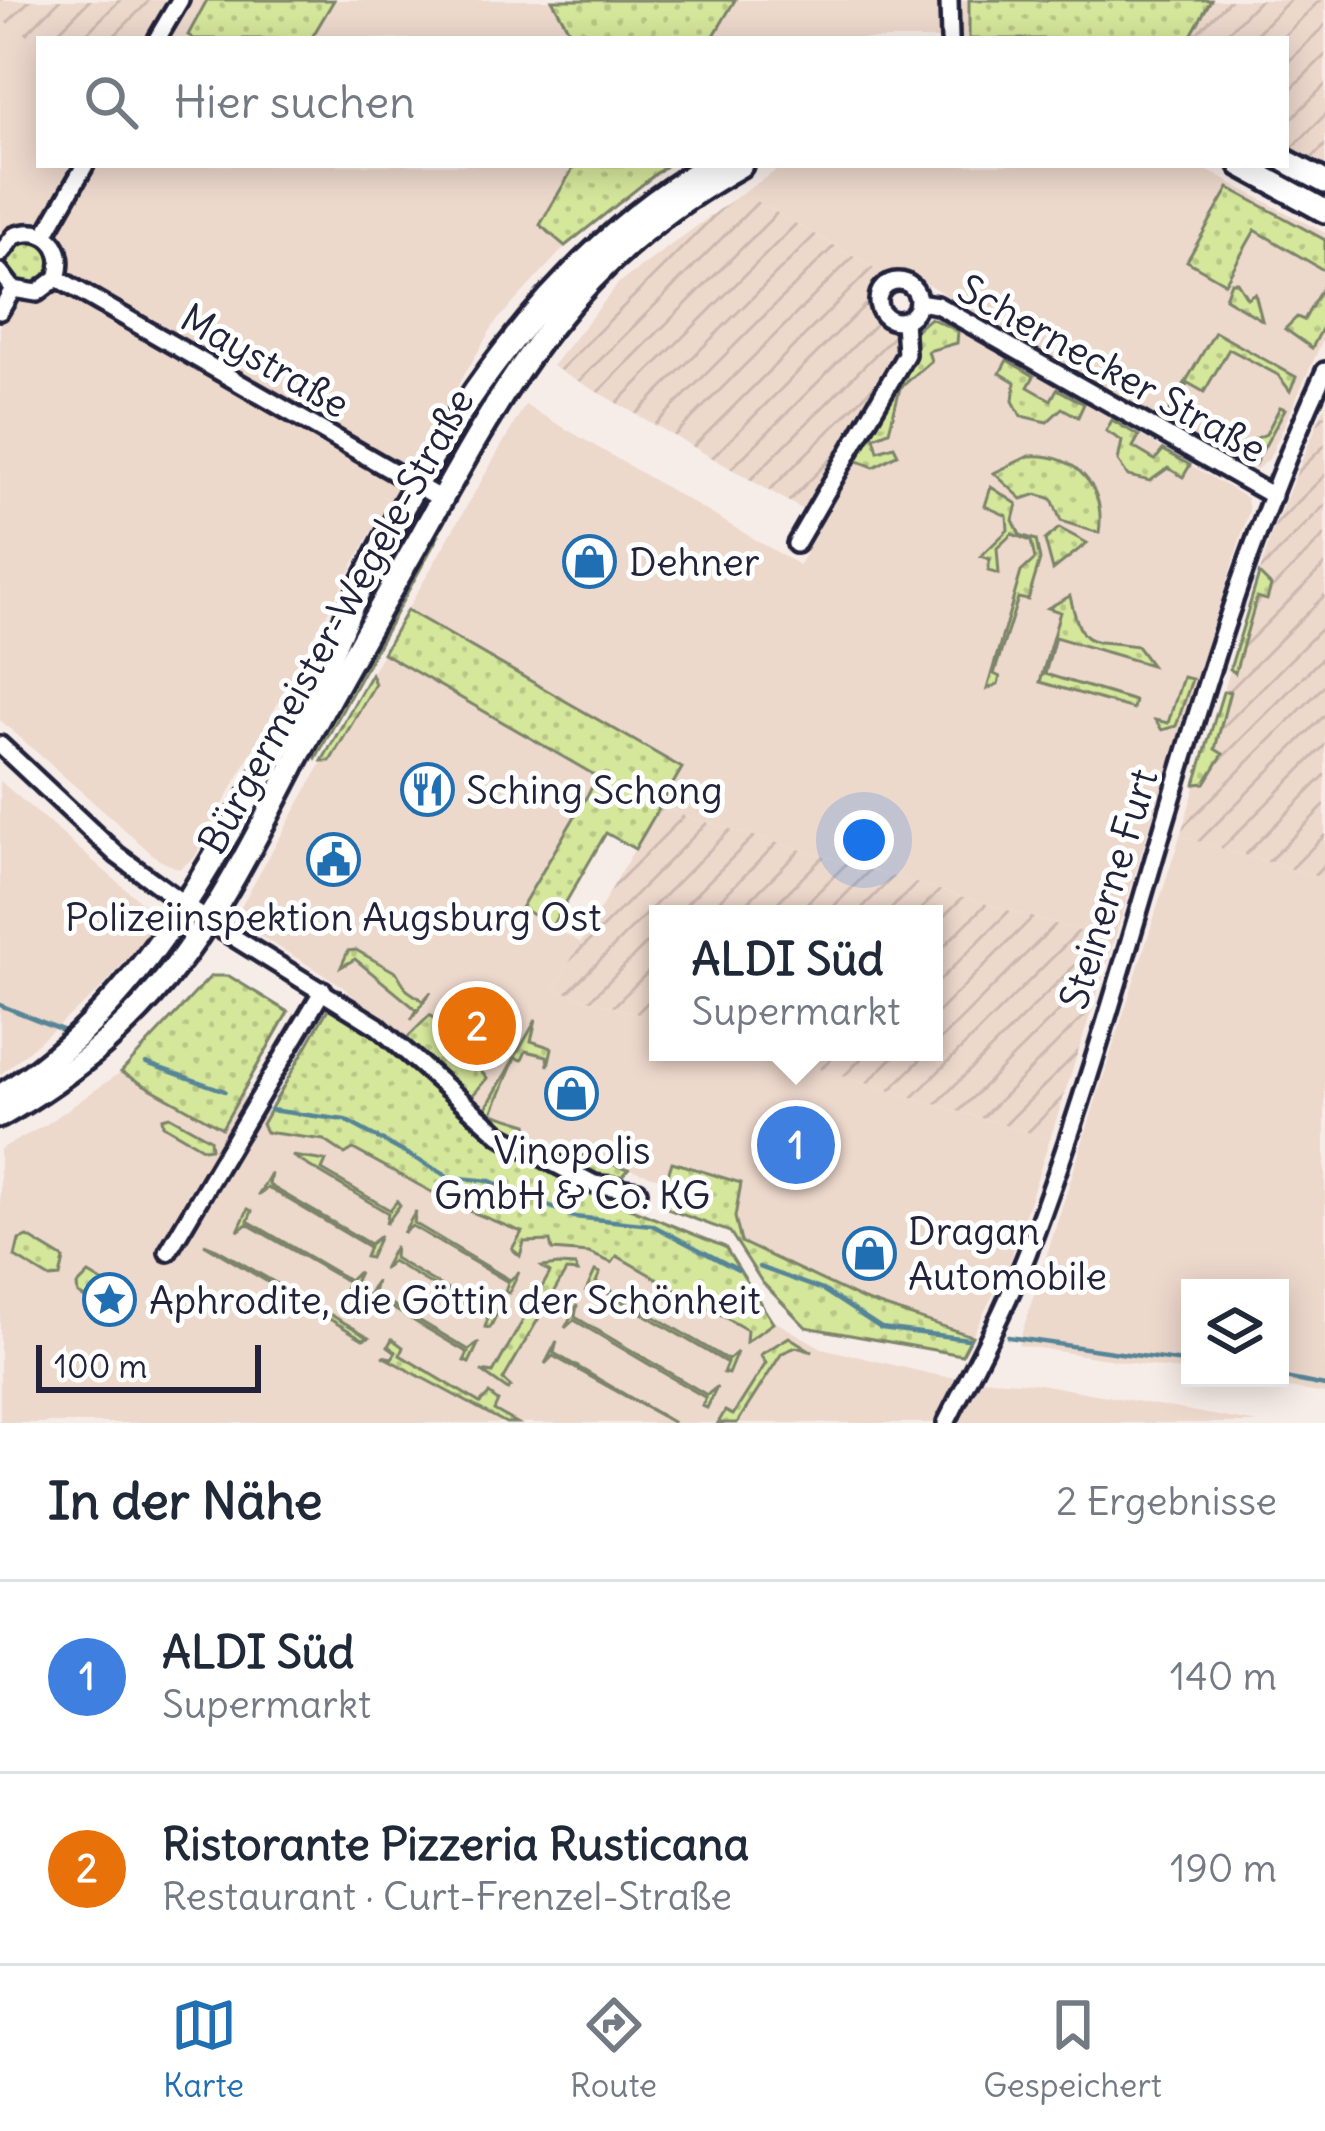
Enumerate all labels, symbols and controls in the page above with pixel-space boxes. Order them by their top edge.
search box [36,36,1289,168]
icon: search [78,69,144,135]
text: Hier suchen [174,74,415,130]
street label: Schernecker Straße [950,264,1274,474]
street label: Maystraße [172,293,358,429]
street label: Bürgermeister-Wegele-Straße [187,380,485,862]
shop icon: Dehner [562,534,618,590]
place label: Dehner [629,538,760,587]
restaurant icon: Sching Schong [399,762,455,818]
street label: Steinerne Furt [1049,763,1169,1015]
place label: Sching Schong [466,766,723,815]
your location [834,810,894,870]
public building icon: Polizeiinspektion Augsburg Ost [305,832,361,888]
place label: Polizeiinspektion Augsburg Ost [65,893,601,942]
popup [649,905,943,1061]
text: ALDI Süd [691,931,884,987]
pin: 2 [438,981,516,1071]
text: Supermarkt [691,987,901,1036]
shop icon: Vinopolis GmbH & Co. KG [544,1065,600,1121]
pin: 1 [757,1100,835,1190]
place label: Vinopolis GmbH & Co. KG [434,1126,710,1220]
place label: Dragan Automobile [908,1207,1107,1301]
shop icon: Dragan Automobile [841,1225,897,1281]
place icon: Aphrodite, die Göttin der Schönheit [82,1272,138,1328]
place label: Aphrodite, die Göttin der Schönheit [149,1276,761,1325]
map controls [1181,1279,1289,1387]
button: layers [1181,1279,1289,1387]
scale bar [36,1339,261,1392]
text: 100 m [54,1345,147,1387]
text: In der Nähe [48,1469,323,1533]
text: 2 Ergebnisse [1056,1477,1277,1526]
text: ALDI Süd [162,1624,354,1680]
text: 1 [79,1652,95,1701]
text: 140 m [1170,1652,1277,1701]
text: Supermarkt [162,1680,371,1729]
text: Ristorante Pizzeria Rusticana [162,1816,749,1872]
text: 2 [76,1844,98,1893]
text: 190 m [1170,1844,1277,1893]
text: Restaurant · Curt-Frenzel-Straße [162,1872,732,1921]
tab: Karte [163,1992,244,2106]
tab: Route [570,1992,657,2106]
tab: Gespeichert [983,1992,1162,2106]

